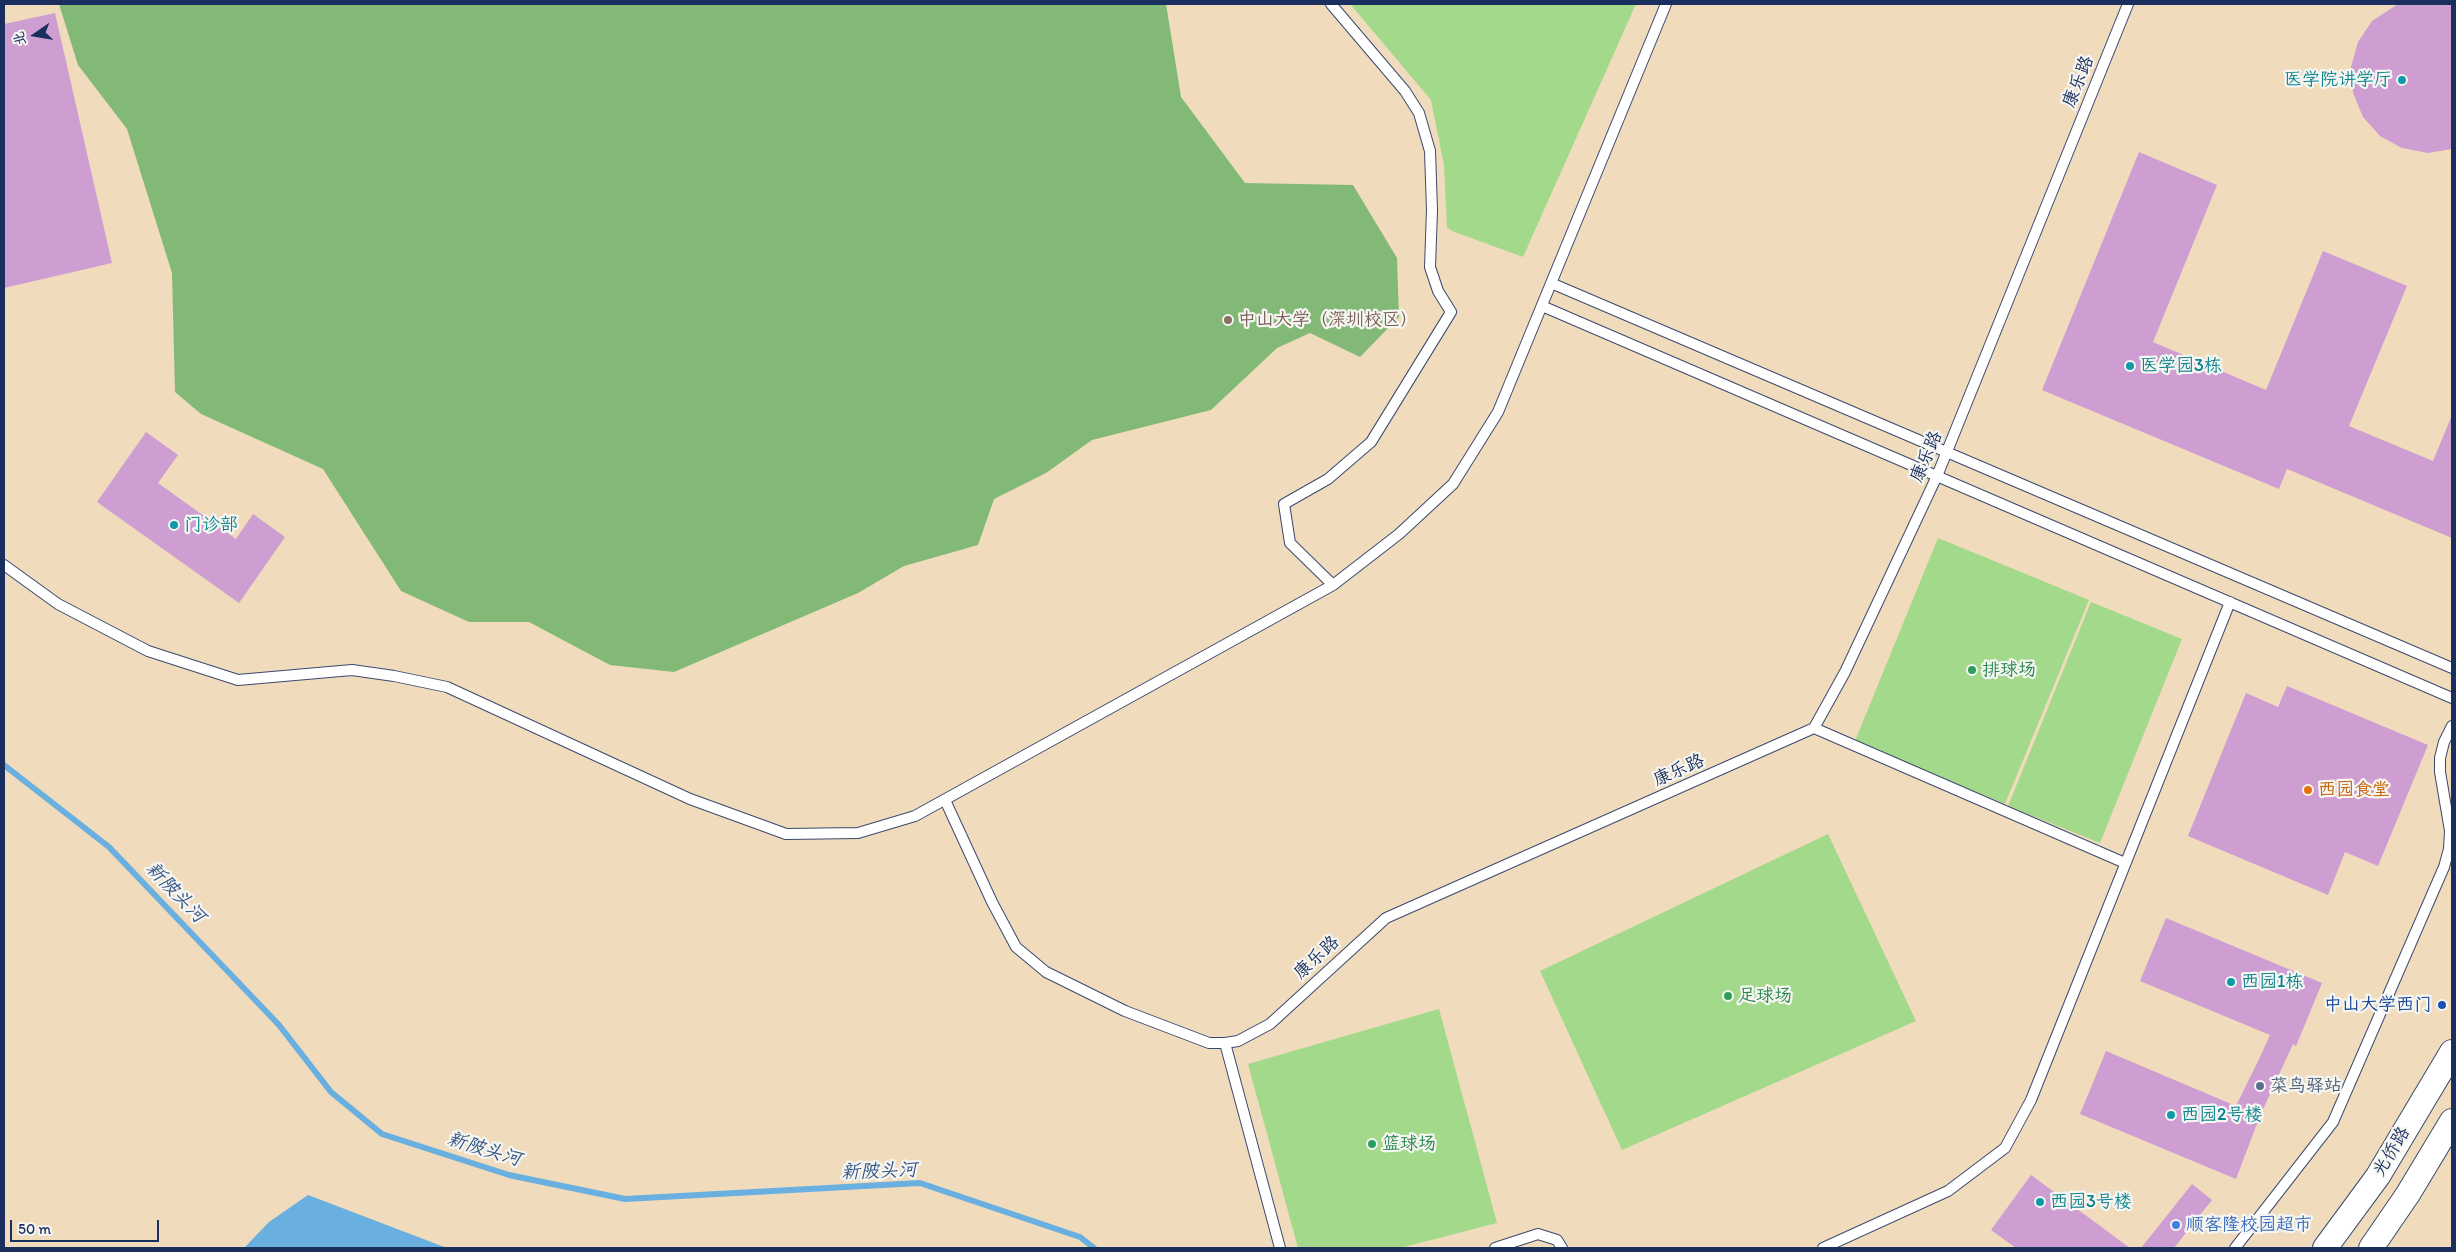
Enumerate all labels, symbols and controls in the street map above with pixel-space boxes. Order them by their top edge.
north arrow [10,10,60,60]
text: 北 [10,30,30,47]
street label: 康乐路 [2059,53,2099,111]
place label: 医学院讲学厅 [2284,69,2392,91]
marker: 医学院讲学厅 [2396,74,2408,86]
place label: 中山大学（深圳校区） [1238,309,1418,331]
marker: 中山大学（深圳校区） [1222,314,1234,326]
place label: 医学园3栋 [2140,355,2222,377]
marker: 医学园3栋 [2124,360,2136,372]
street label: 康乐路 [1907,428,1947,486]
place label: 门诊部 [184,514,238,536]
marker: 门诊部 [168,519,180,531]
place label: 排球场 [1982,659,2036,681]
marker: 排球场 [1966,664,1978,676]
street label: 康乐路 [1650,750,1708,792]
place label: 西园食堂 [2318,779,2390,801]
marker: 西园食堂 [2302,784,2314,796]
water label: 新陂头河 [140,858,210,928]
street label: 康乐路 [1290,932,1344,984]
place label: 西园1栋 [2241,971,2303,993]
marker: 西园1栋 [2225,976,2237,988]
place label: 足球场 [1738,985,1792,1007]
marker: 足球场 [1722,990,1734,1002]
place label: 中山大学西门 [2324,994,2432,1016]
marker: 中山大学西门 [2436,999,2448,1011]
place label: 菜鸟驿站 [2270,1075,2342,1097]
marker: 菜鸟驿站 [2254,1080,2266,1092]
place label: 西园2号楼 [2181,1104,2262,1126]
marker: 西园2号楼 [2165,1109,2177,1121]
street label: 光侨路 [2369,1123,2415,1181]
water label: 新陂头河 [444,1128,524,1172]
place label: 篮球场 [1382,1133,1436,1155]
marker: 篮球场 [1366,1138,1378,1150]
water label: 新陂头河 [841,1159,917,1185]
place label: 西园3号楼 [2050,1191,2132,1213]
marker: 西园3号楼 [2034,1196,2046,1208]
scale bar [12,1210,161,1242]
place label: 顺客隆校园超市 [2186,1214,2312,1236]
marker: 顺客隆校园超市 [2170,1219,2182,1231]
text: 50 m [18,1220,51,1238]

